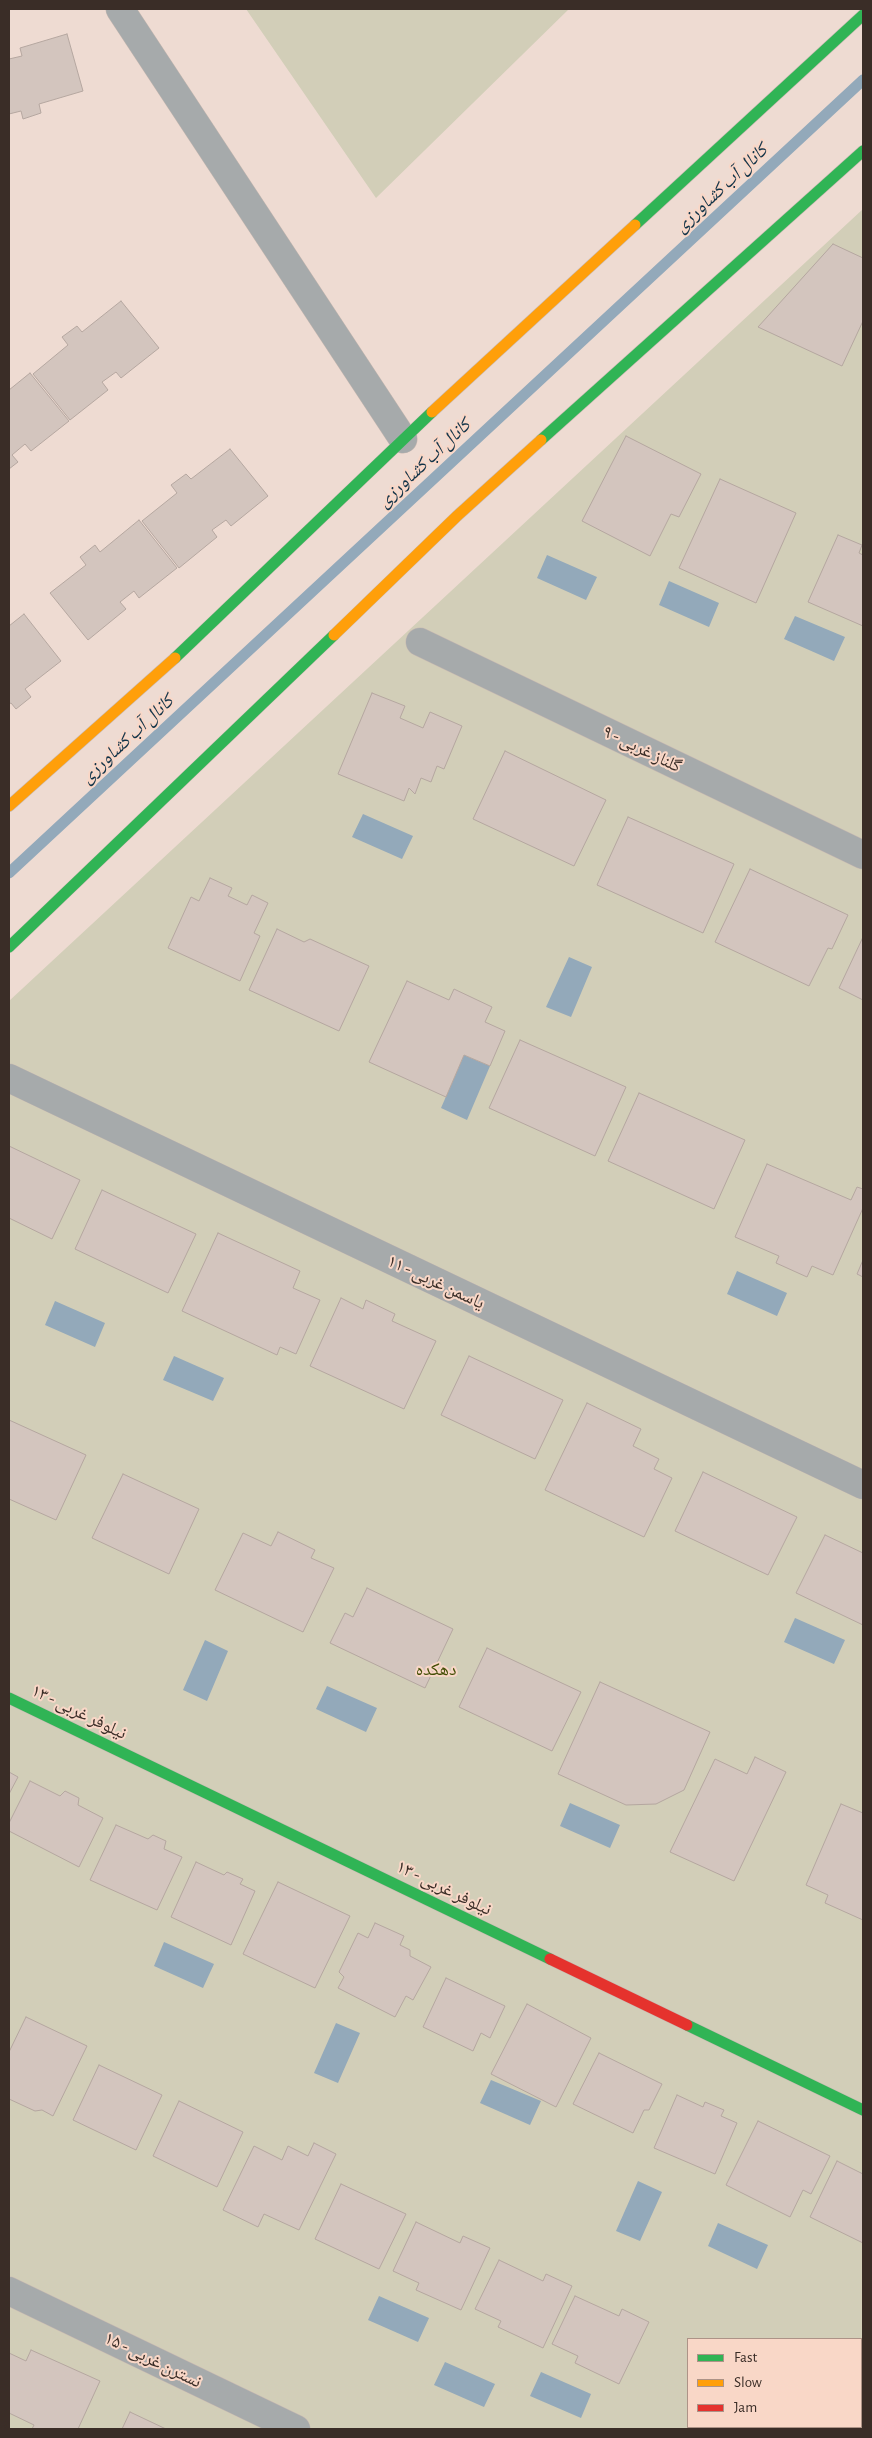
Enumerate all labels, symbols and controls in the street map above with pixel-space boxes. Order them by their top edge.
water label: کانال آب کشاورزی [670,139,772,237]
water label: کانال آب کشاورزی [373,414,475,512]
water label: کانال آب کشاورزی [76,690,178,788]
street label: گلناز غربی - ۹ [599,721,685,777]
street label: یاسمن غربی - ۱۱ [384,1250,488,1314]
park label: دهکده [416,1659,456,1681]
street label: نیلوفر غربی - ۱۳ [28,1680,130,1744]
street label: نیلوفر غربی - ۱۳ [393,1856,495,1920]
street label: نسترن غربی - ۱۵ [101,2327,205,2393]
legend [687,2338,862,2428]
text: Fast [734,2350,757,2365]
text: Slow [734,2375,762,2390]
text: Jam [734,2400,757,2415]

